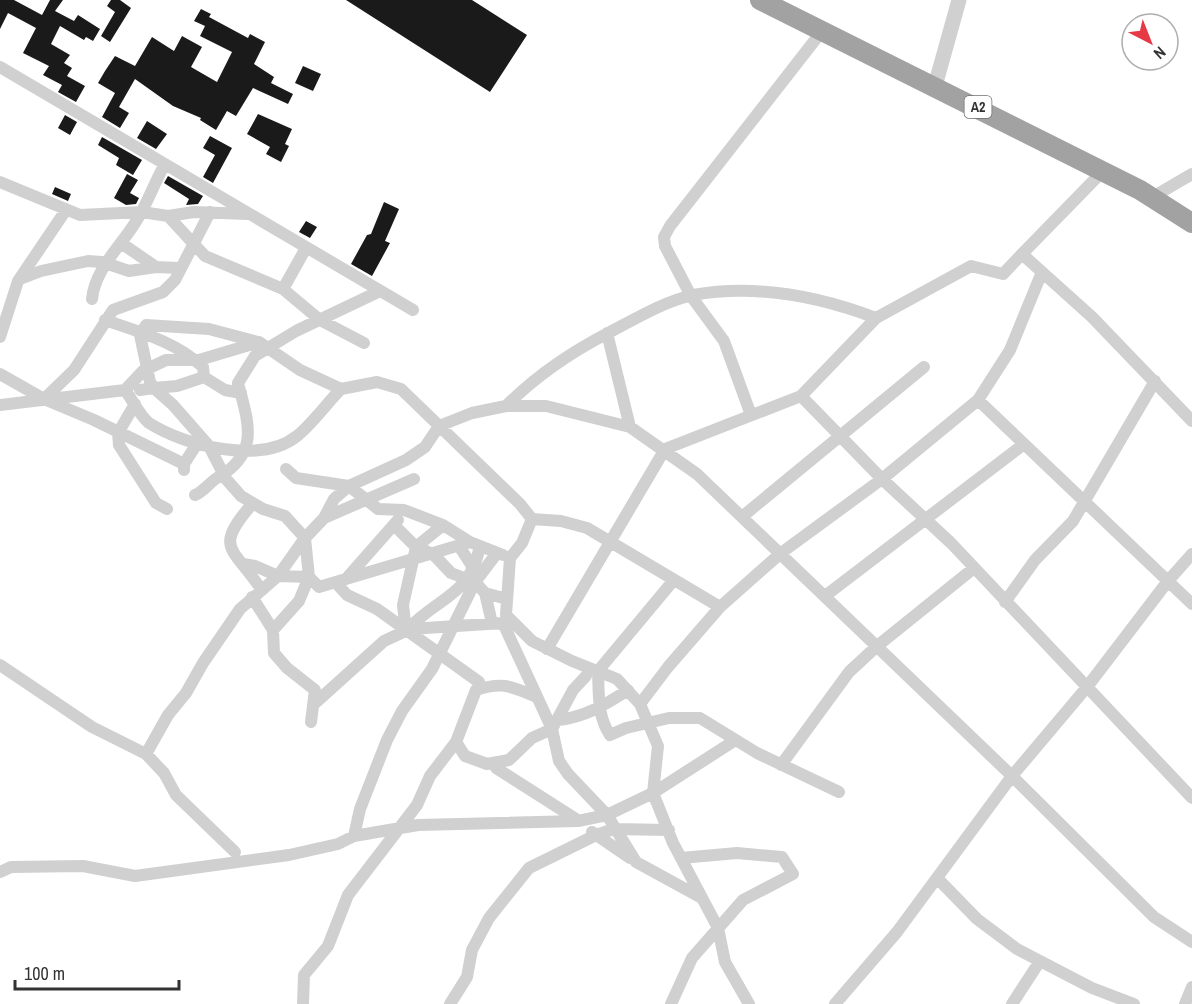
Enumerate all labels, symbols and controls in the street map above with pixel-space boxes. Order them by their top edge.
north arrow [1120,12,1180,72]
text: N [1149,42,1171,64]
road number: A2 [964,96,992,118]
scale bar [15,953,178,991]
text: 100 m [24,961,65,986]

